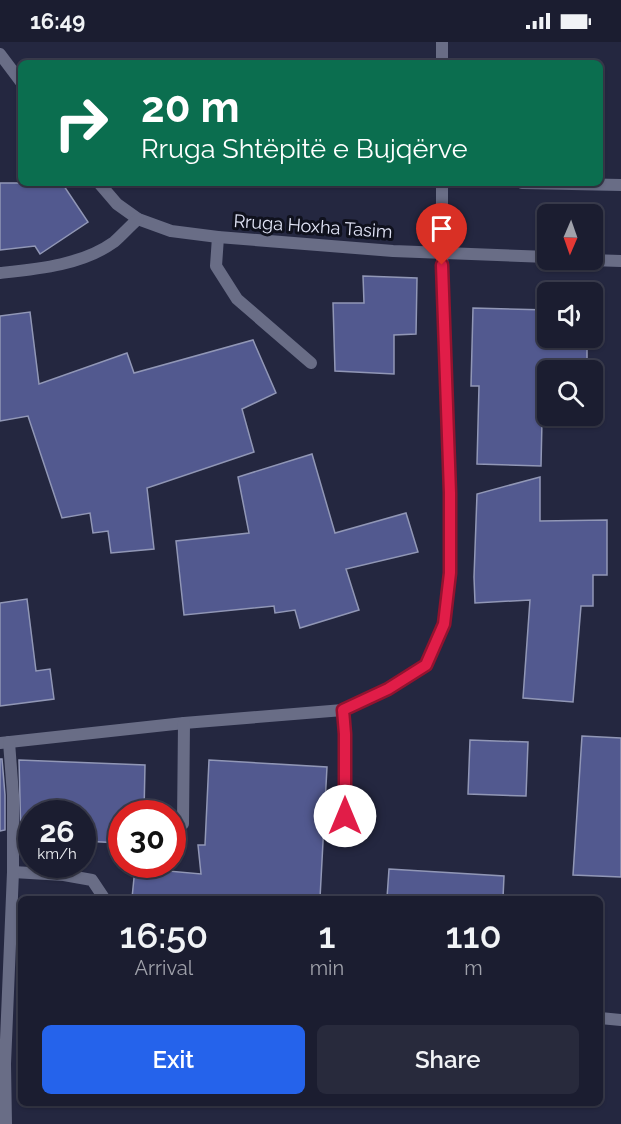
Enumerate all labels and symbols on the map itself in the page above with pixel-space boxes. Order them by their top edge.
pin [416,203,467,265]
north arrow [537,204,603,270]
street label: Rruga Hoxha Tasim [233,210,393,242]
position arrow [313,784,377,848]
speed limit sign: 30 [108,800,186,878]

